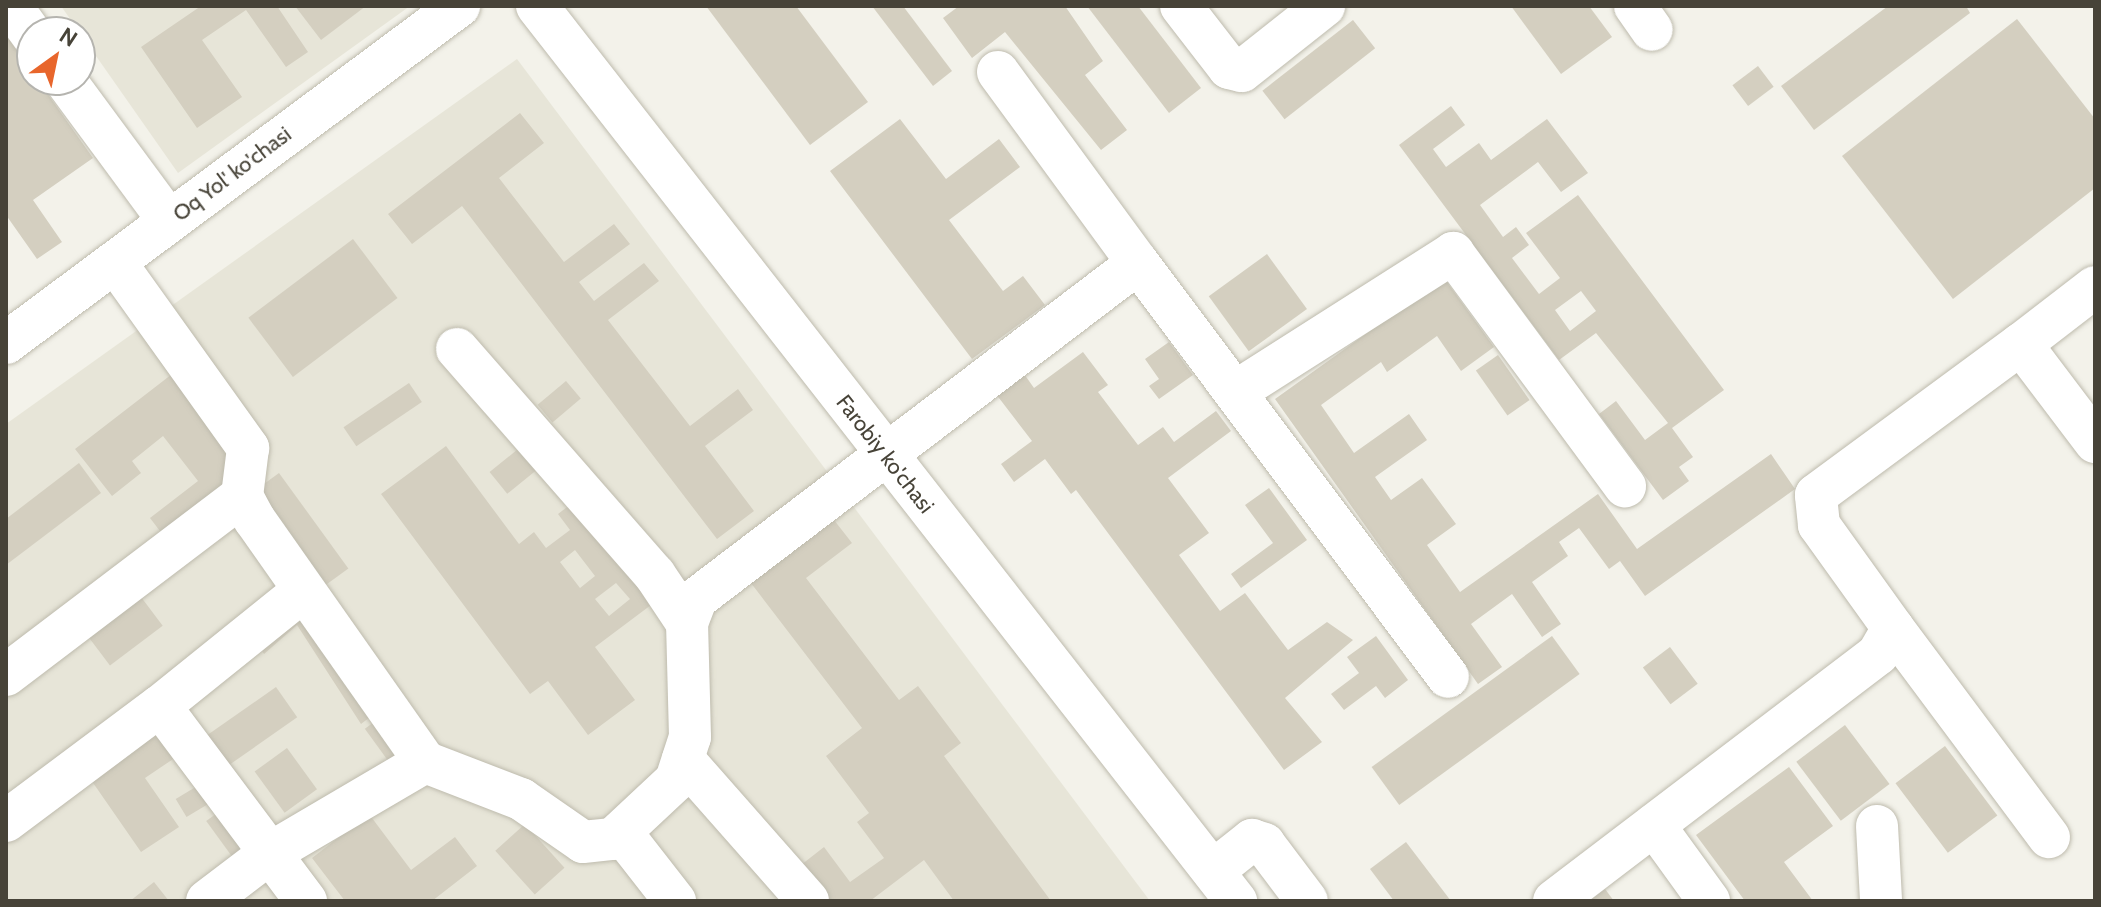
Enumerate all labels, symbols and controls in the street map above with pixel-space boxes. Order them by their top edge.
north arrow [16,16,96,96]
text: N [54,22,82,53]
street label: Oq Yol' ko'chasi [168,121,296,227]
street label: Farobiy ko'chasi [831,389,939,519]

